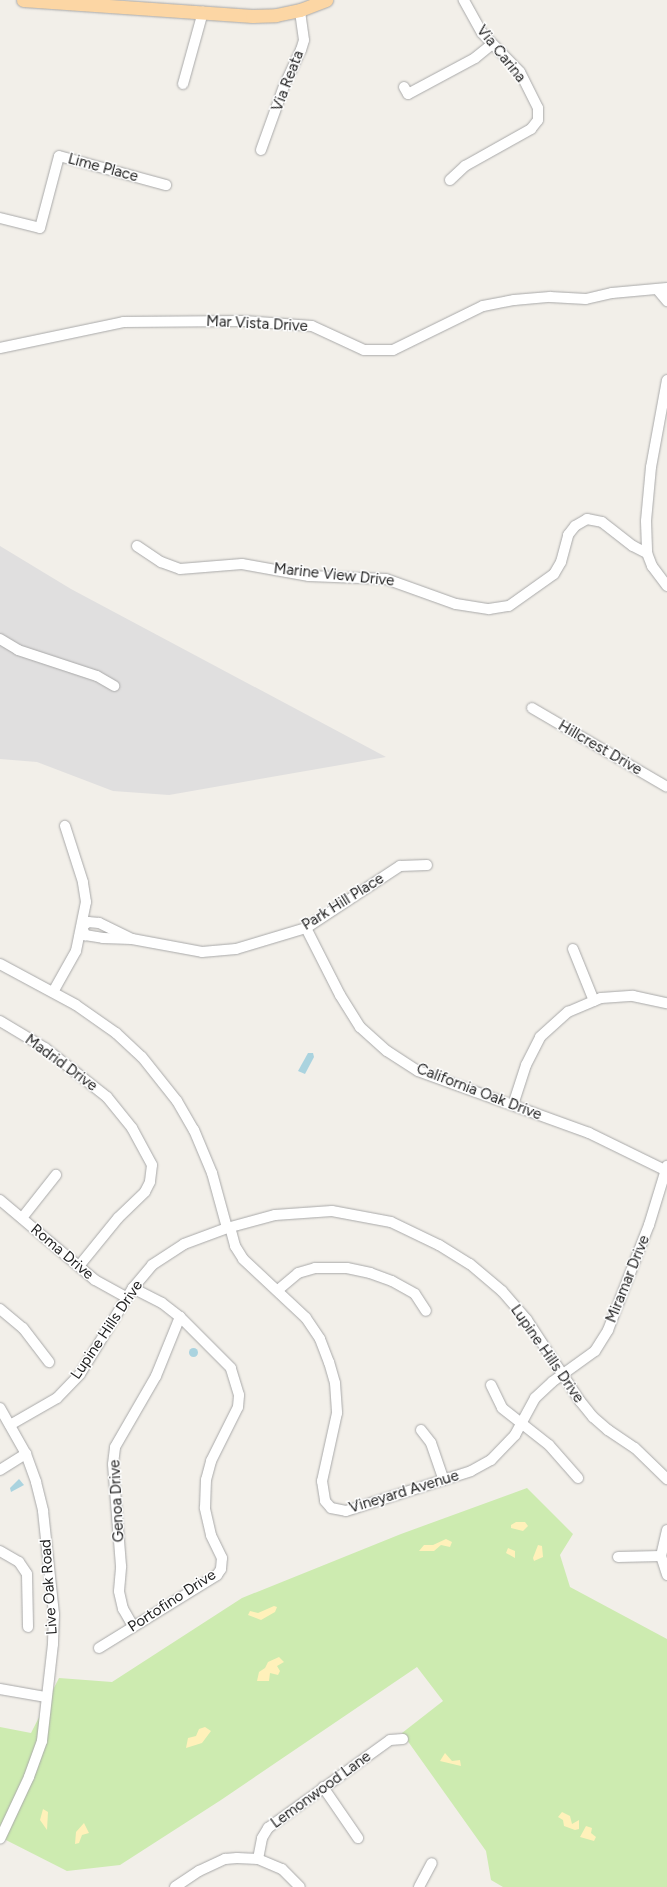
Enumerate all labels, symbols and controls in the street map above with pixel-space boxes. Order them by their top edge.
street label: Via Carina [473,22,529,86]
street label: Via Reata [268,48,308,114]
street label: Lime Place [66,150,140,186]
street label: Mar Vista Drive [206,312,308,336]
street label: Marine View Drive [273,560,395,590]
street label: Hillcrest Drive [555,717,645,779]
street label: Park Hill Place [299,870,387,934]
street label: Madrid Drive [21,1031,101,1095]
street label: California Oak Drive [414,1060,544,1124]
street label: Roma Drive [27,1220,97,1284]
street label: Miramar Drive [602,1233,654,1325]
street label: Lupine Hills Drive [67,1277,147,1383]
street label: Lupine Hills Drive [507,1302,587,1406]
street label: Genoa Drive [106,1459,128,1543]
street label: Vineyard Avenue [347,1467,461,1517]
street label: Live Oak Road [37,1539,61,1635]
street label: Portofino Drive [125,1566,219,1636]
street label: Lemonwood Lane [267,1748,375,1832]

